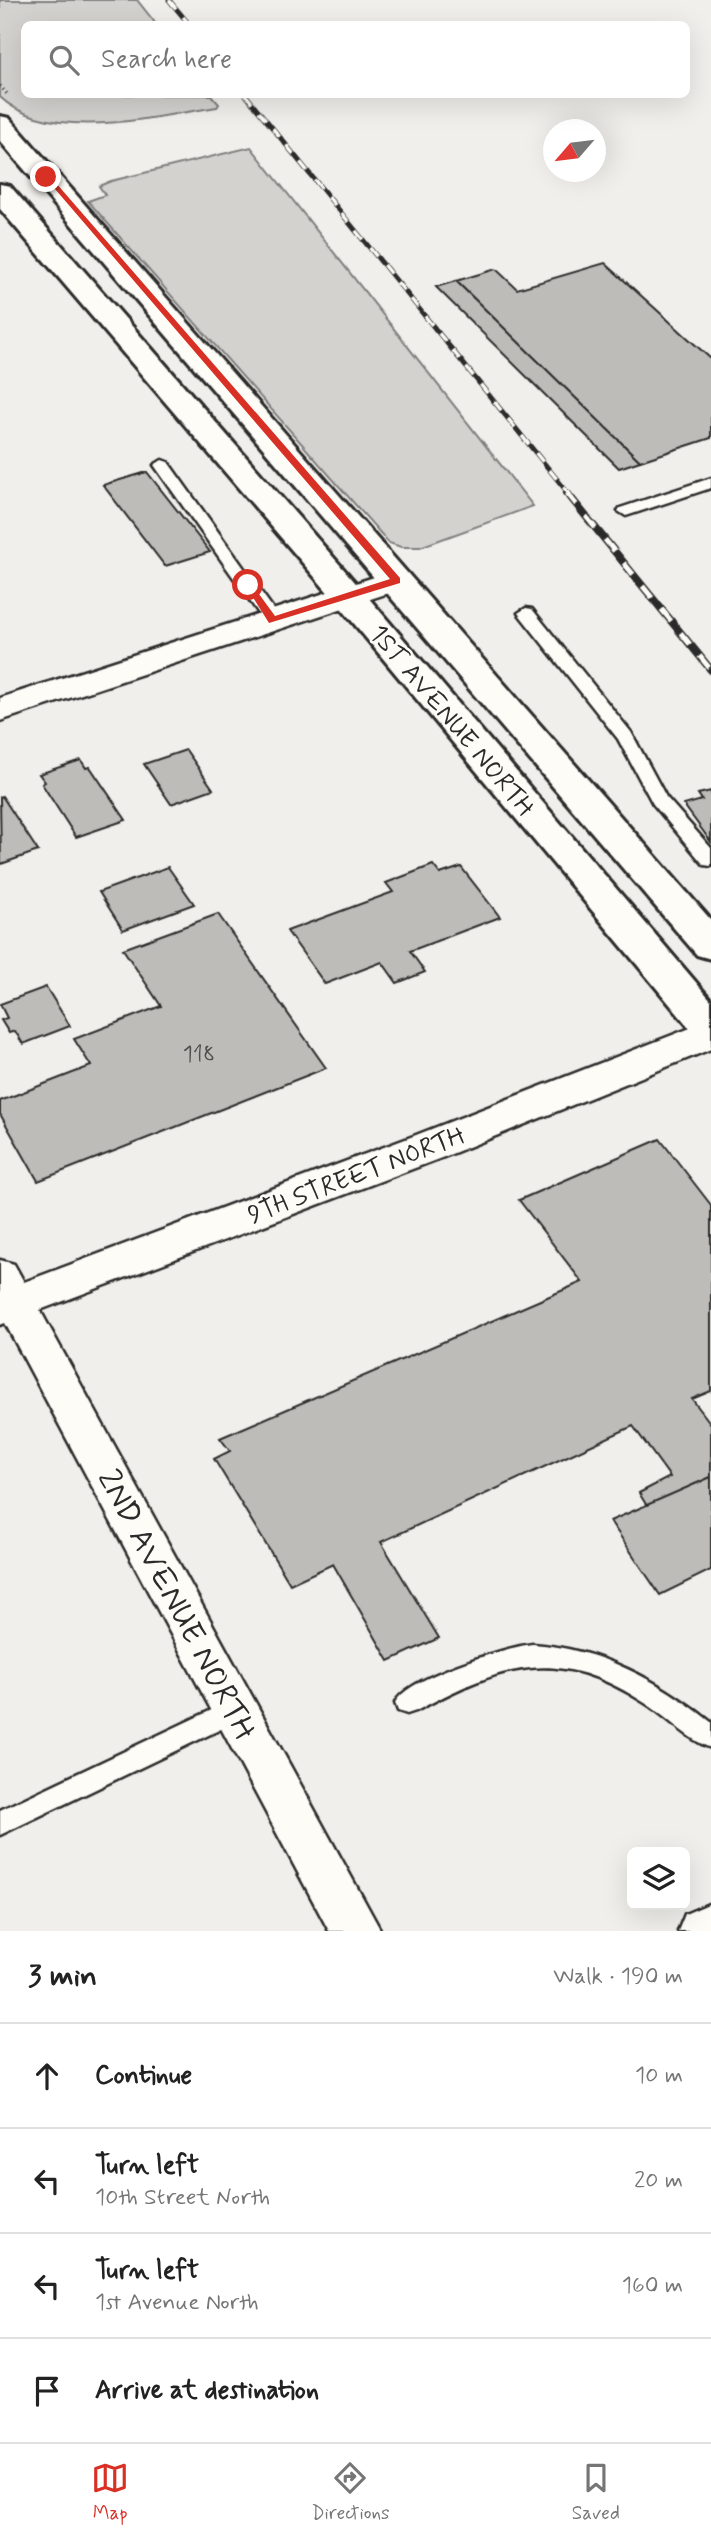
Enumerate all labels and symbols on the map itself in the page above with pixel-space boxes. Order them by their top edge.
north arrow [543,119,606,182]
route end [30,161,61,192]
route start [232,569,263,600]
street label: 1ST AVENUE NORTH [361,618,542,824]
house number: 118 [183,1040,215,1070]
street label: 9TH STREET NORTH [243,1119,470,1233]
street label: 2ND AVENUE NORTH [87,1462,265,1748]

